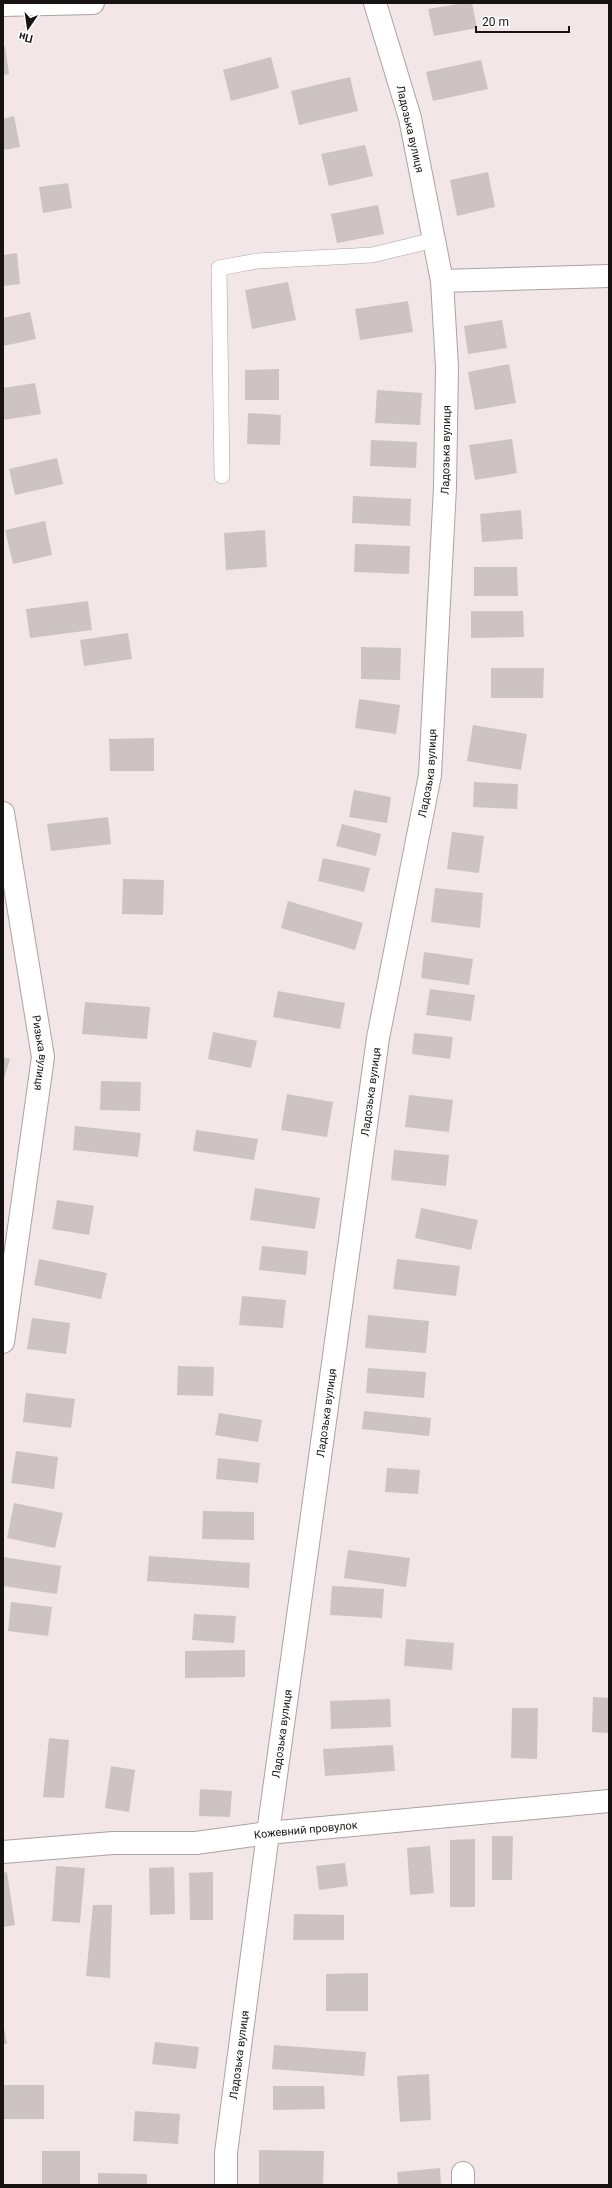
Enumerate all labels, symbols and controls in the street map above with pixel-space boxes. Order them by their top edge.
north arrow [8,8,48,48]
scale bar [476,8,569,34]
text: 20 m [482,15,509,29]
text: Пн [18,29,34,45]
street label: Ладозька вулиця [394,84,426,174]
street label: Ладозька вулиця [438,405,453,495]
street label: Ладозька вулиця [415,728,439,819]
street label: Ризька вулиця [30,1014,50,1091]
street label: Ладозька вулиця [358,1047,383,1137]
street label: Ладозька вулиця [314,1368,339,1458]
street label: Ладозька вулиця [269,1688,294,1779]
street label: Кожевний провулок [253,1818,358,1841]
street label: Ладозька вулиця [227,2010,251,2100]

